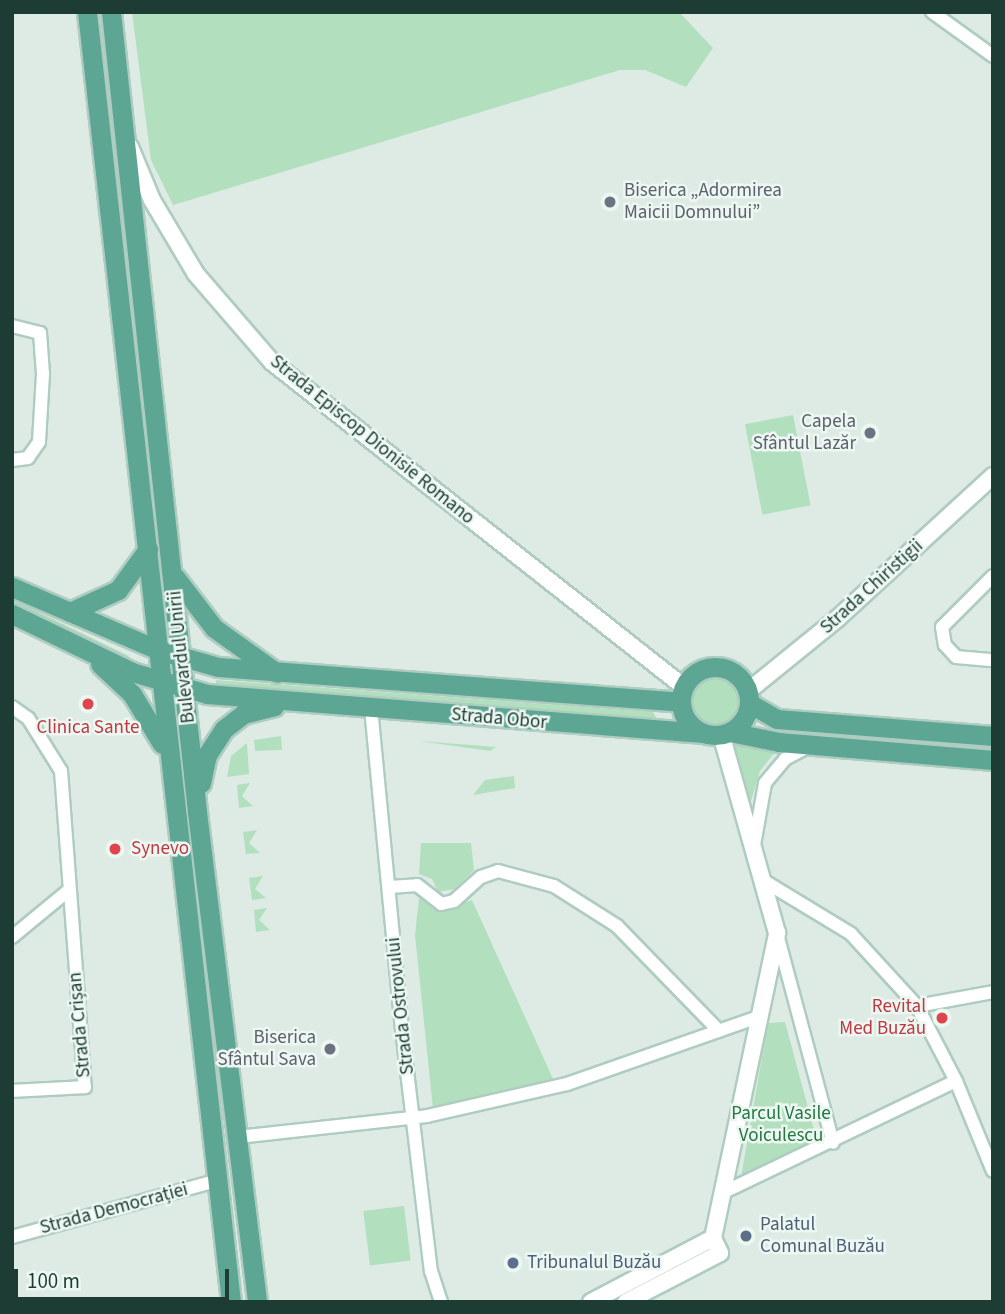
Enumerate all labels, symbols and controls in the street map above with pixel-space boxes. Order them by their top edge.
place label: Biserica „Adormirea Maicii Domnului” [624,180,782,224]
marker: Biserica „Adormirea Maicii Domnului” [602,194,618,210]
street label: Strada Episcop Dionisie Romano [265,350,479,530]
place label: Capela Sfântul Lazăr [753,411,856,455]
marker: Capela Sfântul Lazăr [862,425,878,441]
street label: Strada Chiristigii [816,535,928,639]
street label: Bulevardul Unirii [164,590,200,724]
marker: Clinica Sante [78,694,98,714]
street label: Strada Obor [450,703,548,735]
place label: Clinica Sante [37,717,139,739]
place label: Synevo [131,838,189,860]
marker: Synevo [105,839,125,859]
street label: Strada Ostrovului [382,936,420,1076]
street label: Strada Crișan [64,971,96,1079]
place label: Revital Med Buzău [839,996,926,1040]
marker: Revital Med Buzău [932,1008,952,1028]
place label: Biserica Sfântul Sava [218,1027,316,1071]
marker: Biserica Sfântul Sava [322,1041,338,1057]
park label: Parcul Vasile Voiculescu [731,1103,831,1147]
street label: Strada Democrației [38,1178,190,1240]
place label: Palatul Comunal Buzău [760,1214,885,1258]
marker: Palatul Comunal Buzău [738,1228,754,1244]
place label: Tribunalul Buzău [527,1252,661,1274]
scale bar [18,1254,233,1298]
marker: Tribunalul Buzău [505,1255,521,1271]
text: 100 m [27,1266,80,1296]

